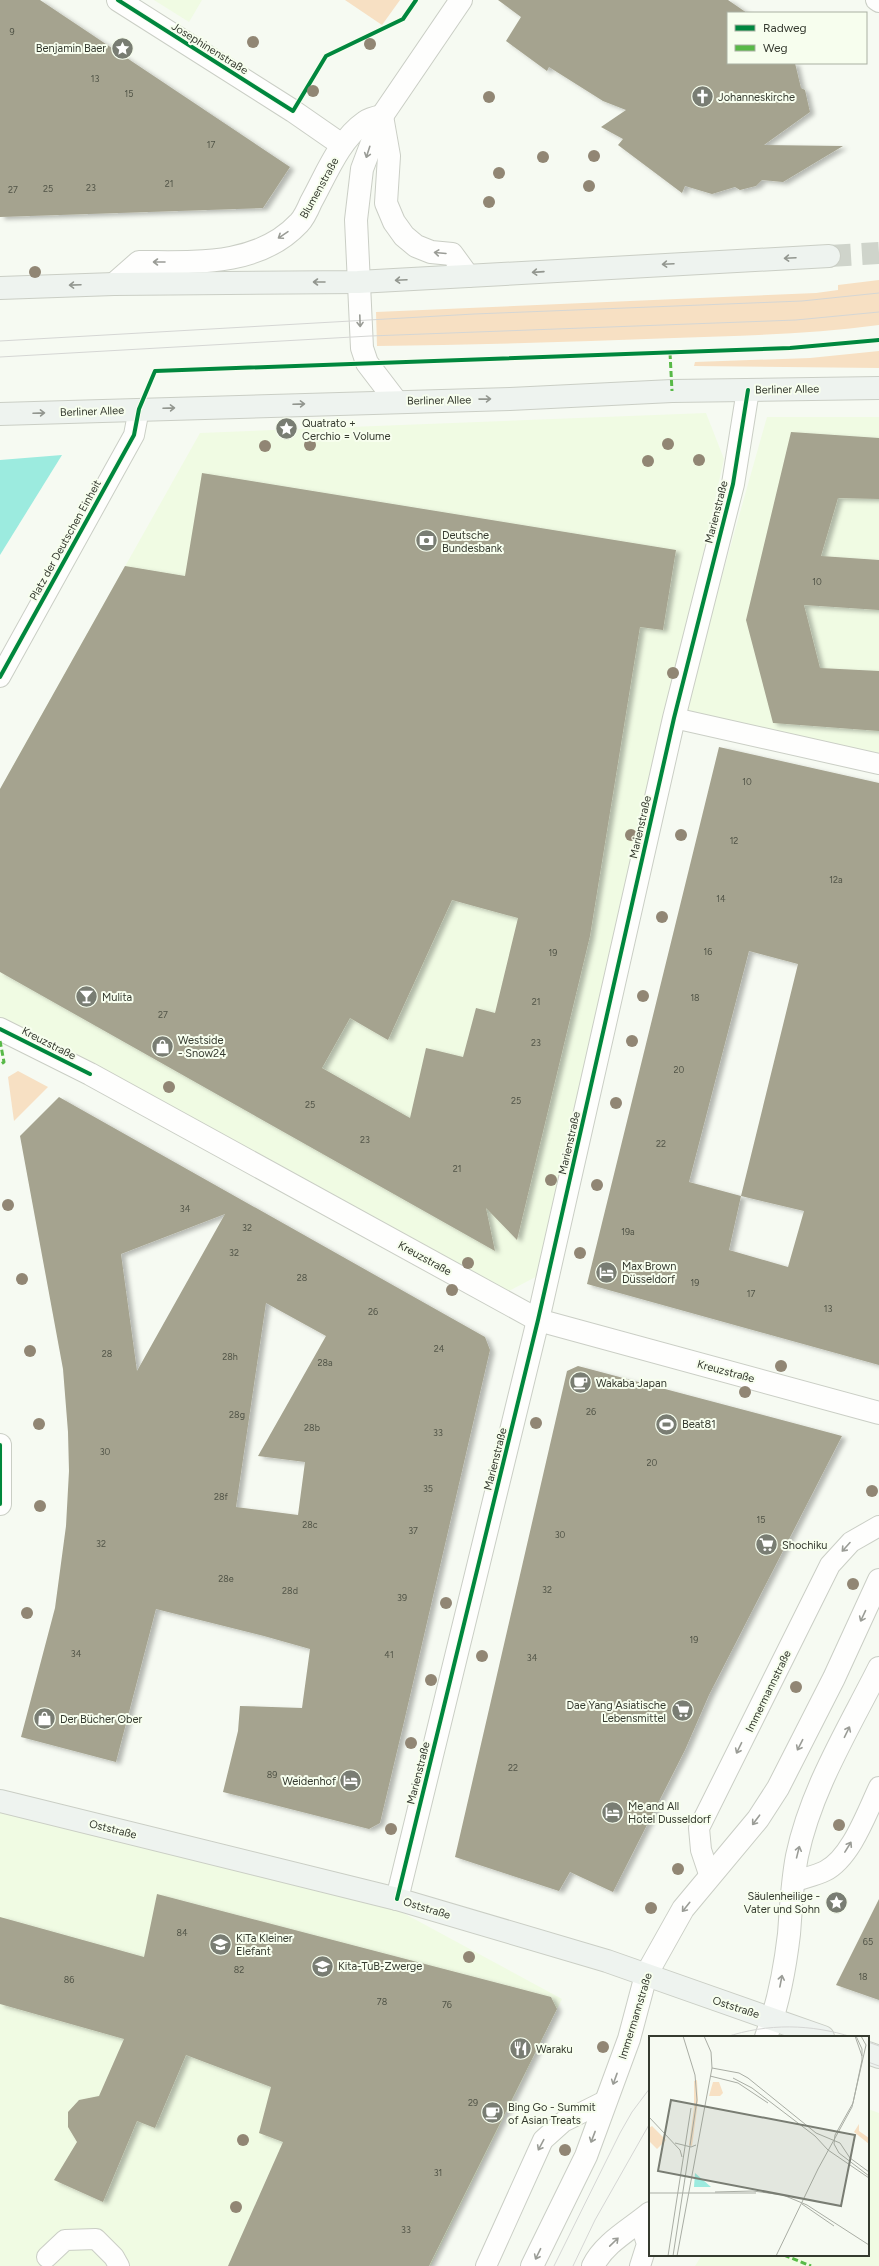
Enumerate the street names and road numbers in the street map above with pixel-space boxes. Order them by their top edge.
street label: Josephinenstraße [169,20,250,77]
street label: Blumenstraße [297,156,342,221]
street label: Berliner Allee [755,382,819,397]
street label: Berliner Allee [407,393,471,408]
street label: Berliner Allee [60,404,124,419]
street label: Platz der Deutschen Einheit [27,478,104,603]
street label: Marienstraße [702,479,731,545]
street label: Marienstraße [627,794,654,860]
street label: Kreuzstraße [20,1024,78,1063]
street label: Marienstraße [556,1110,583,1176]
street label: Kreuzstraße [396,1239,454,1278]
street label: Kreuzstraße [696,1358,756,1385]
street label: Marienstraße [481,1426,510,1492]
street label: Immermannstraße [743,1648,794,1734]
street label: Marienstraße [404,1740,433,1806]
street label: Oststraße [88,1817,138,1842]
street label: Oststraße [402,1895,452,1922]
street label: Immermannstraße [616,1971,655,2061]
street label: Oststraße [711,1994,761,2021]

